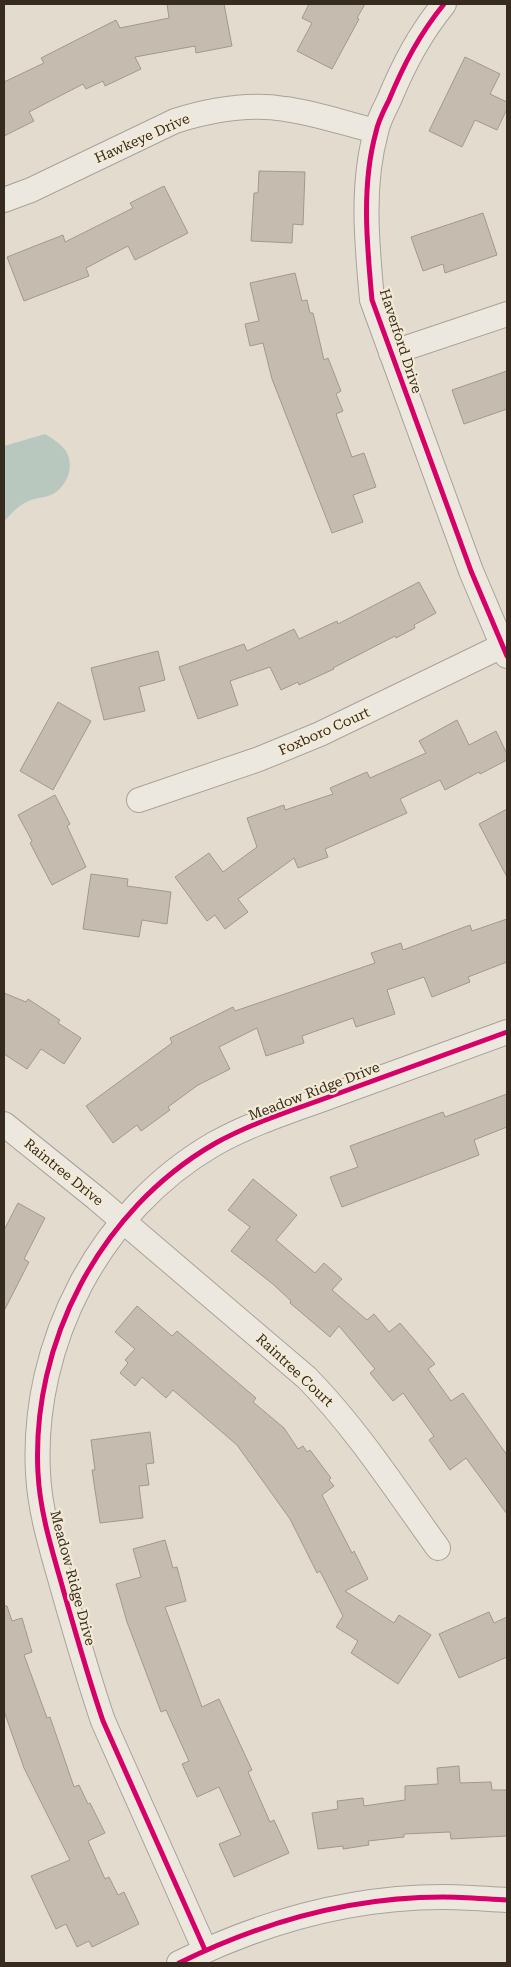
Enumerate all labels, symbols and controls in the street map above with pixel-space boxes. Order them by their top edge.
street label: Hawkeye Drive [92,110,192,166]
street label: Haverford Drive [377,287,426,395]
street label: Foxboro Court [276,704,372,758]
street label: Meadow Ridge Drive [246,1058,382,1123]
street label: Raintree Drive [21,1135,107,1209]
street label: Raintree Court [253,1330,337,1410]
street label: Meadow Ridge Drive [47,1509,99,1648]

